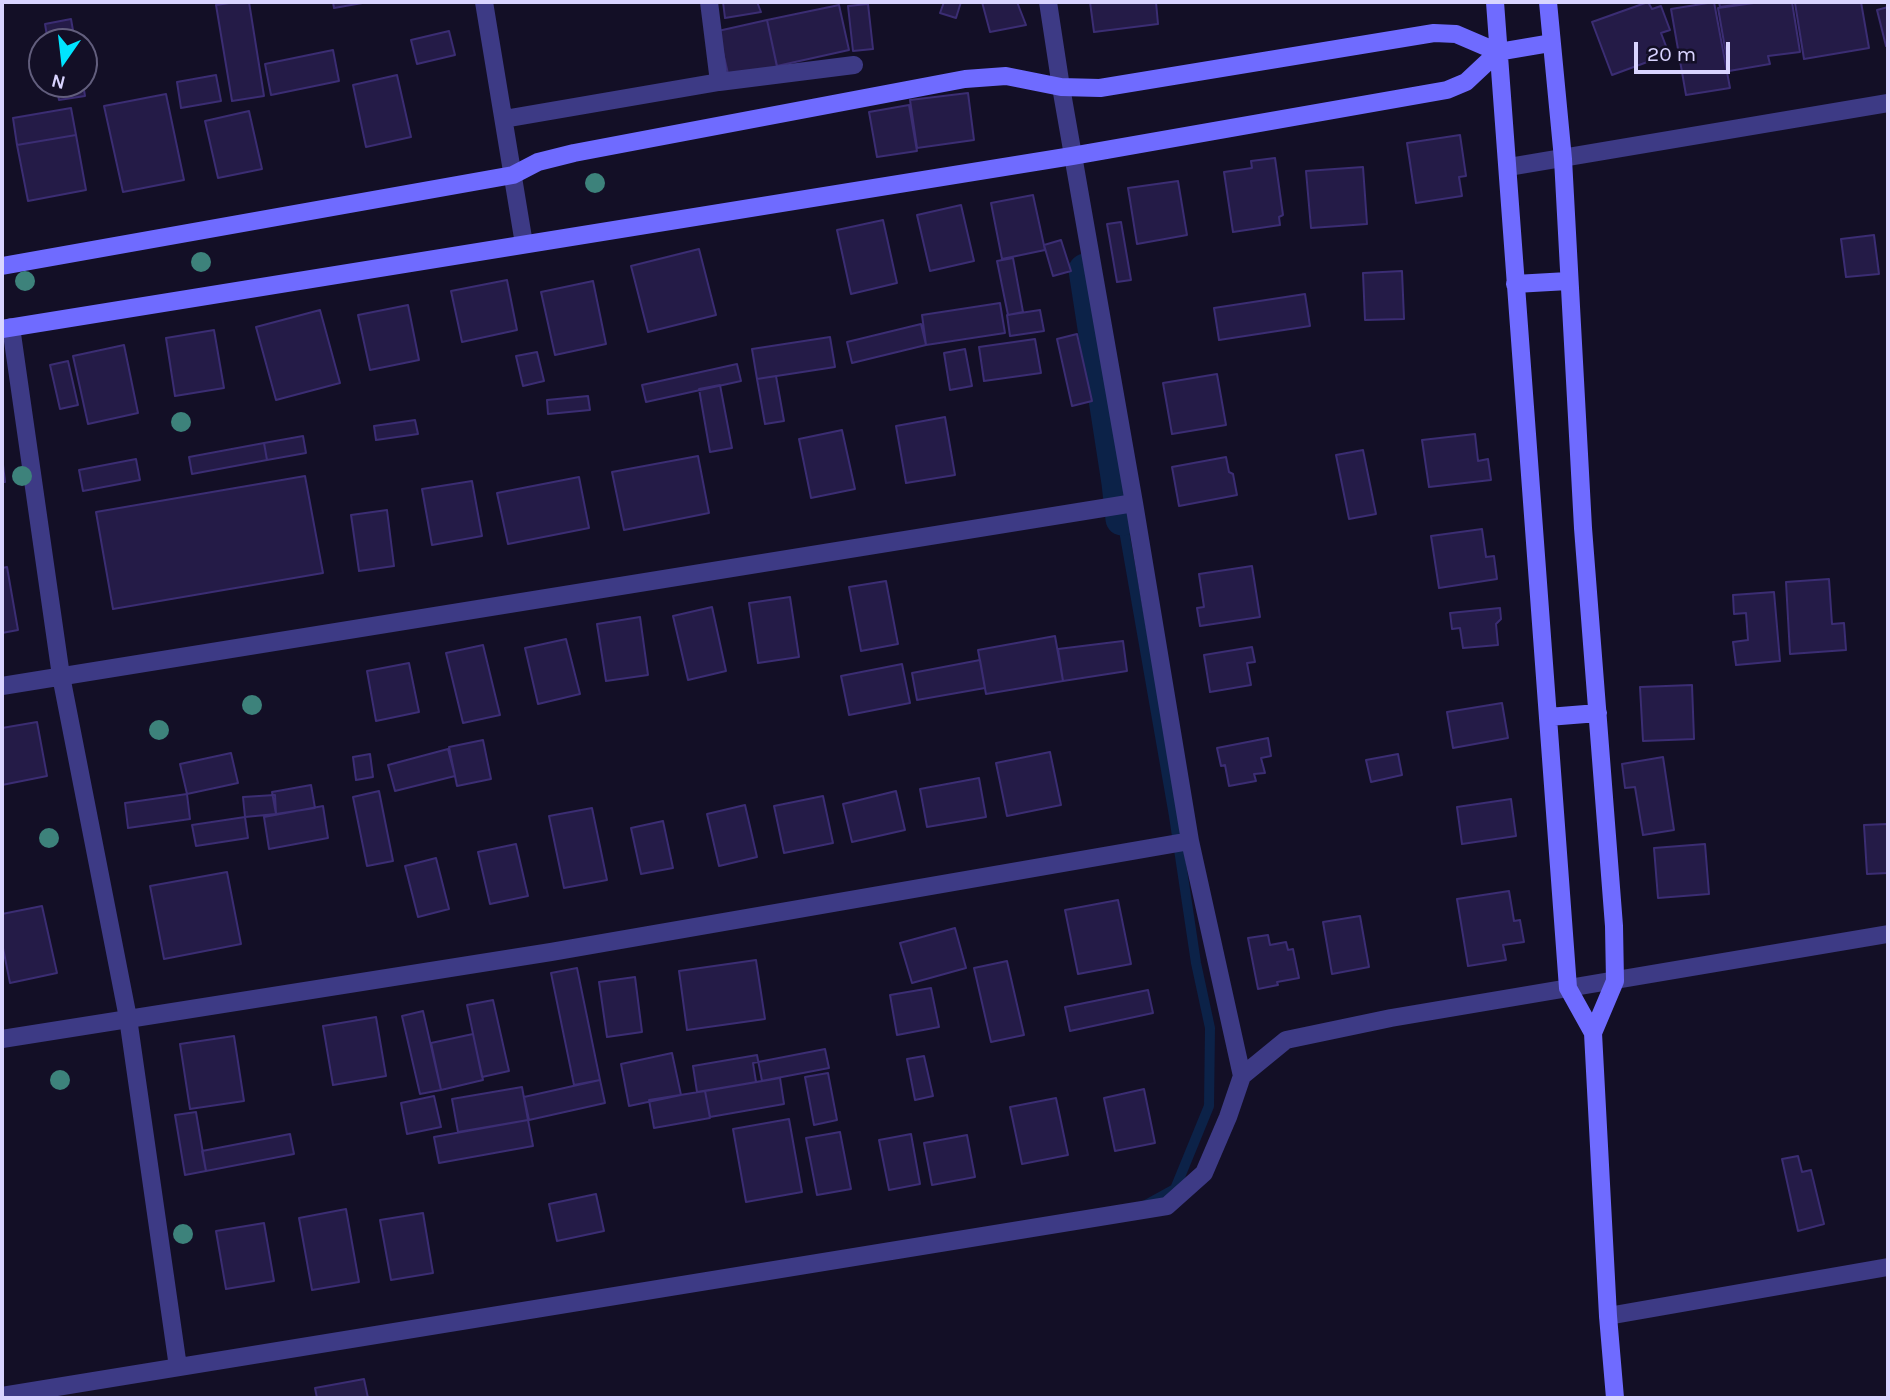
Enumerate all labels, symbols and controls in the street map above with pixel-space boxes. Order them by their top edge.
north arrow [28,28,98,98]
scale bar [1638,28,1734,72]
text: 20 m [1647,42,1696,66]
text: N [49,69,68,94]

